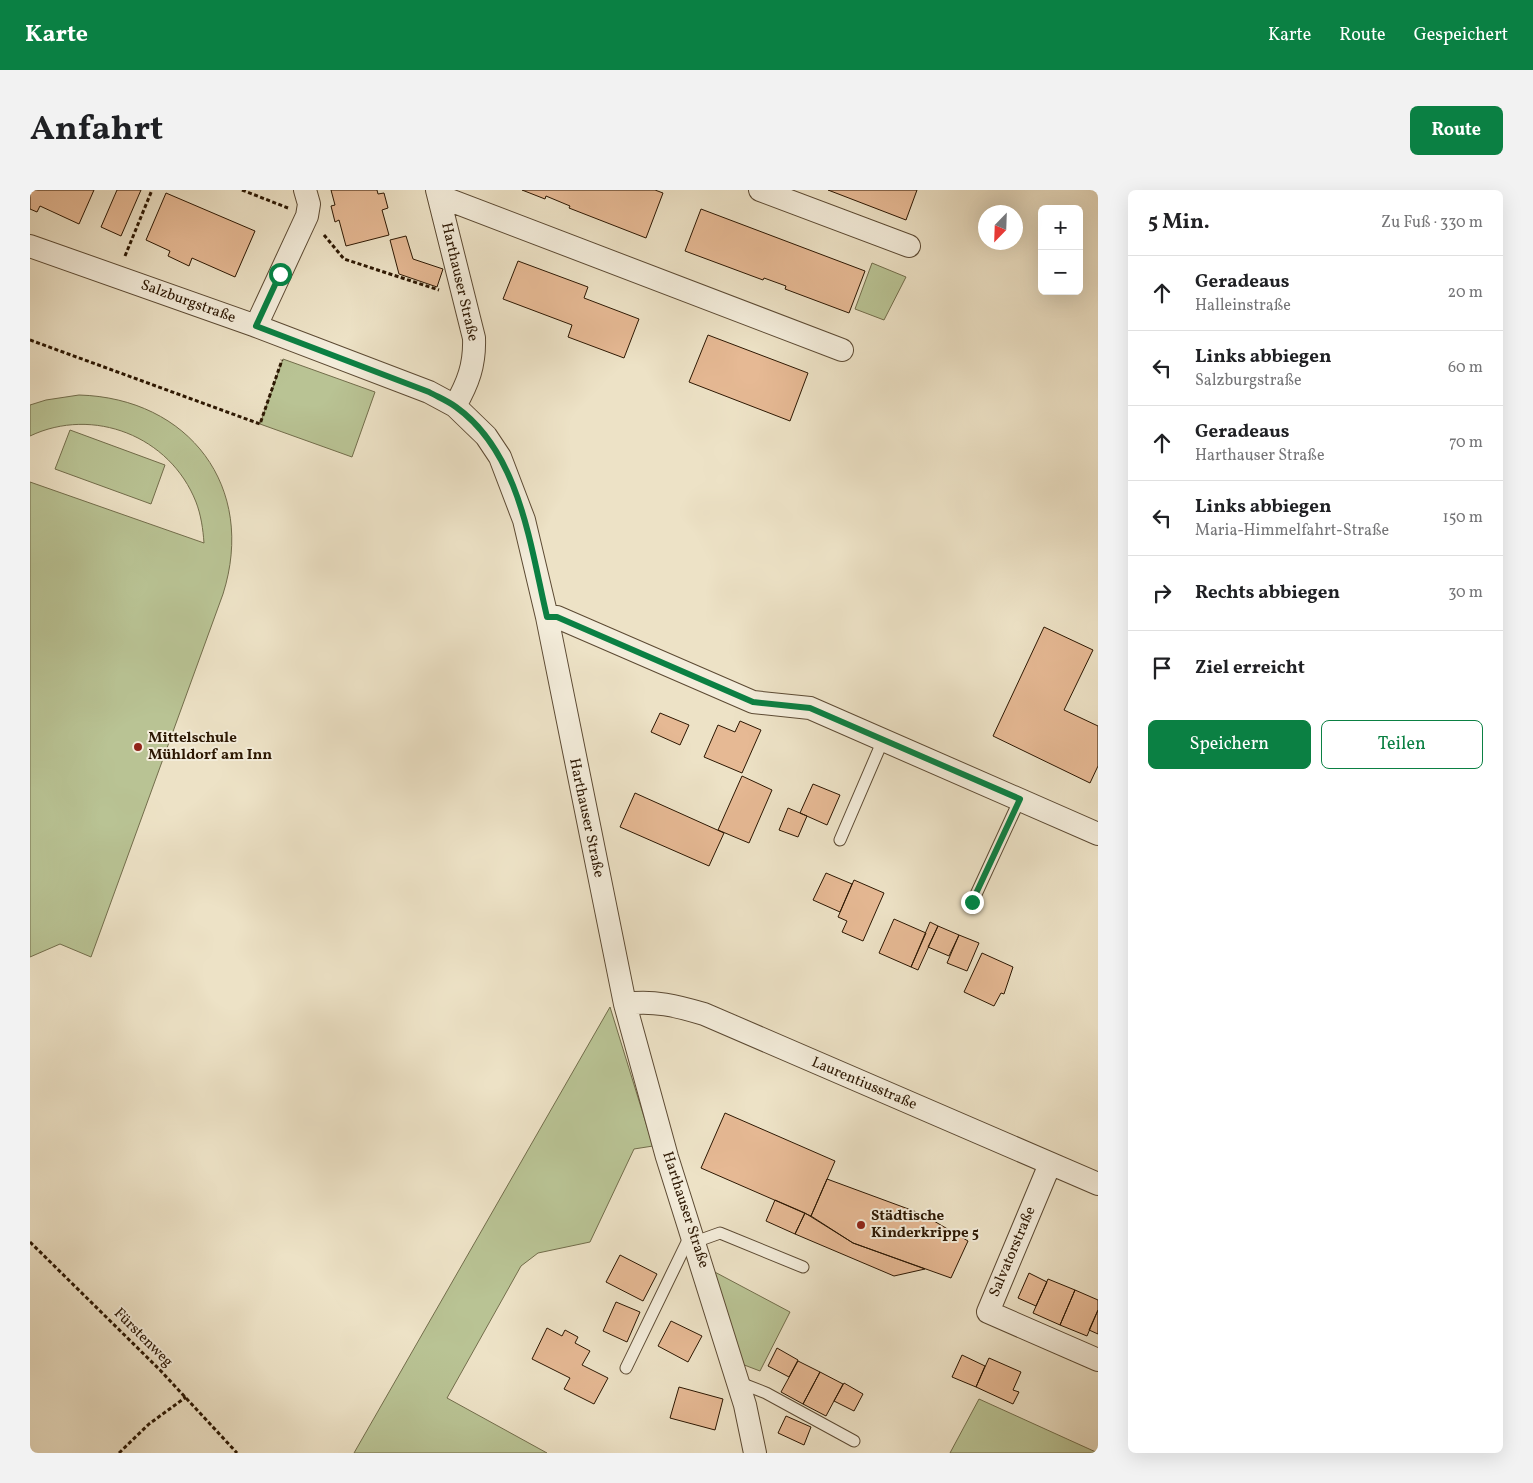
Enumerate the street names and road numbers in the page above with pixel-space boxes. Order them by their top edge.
street label: Harthauser Straße [435,220,483,344]
street label: Salzburgstraße [137,275,239,329]
street label: Harthauser Straße [563,756,609,880]
street label: Laurentiusstraße [808,1052,920,1116]
street label: Harthauser Straße [656,1149,714,1271]
street label: Salvatorstraße [985,1204,1041,1300]
street label: Fürstenweg [109,1304,178,1373]

